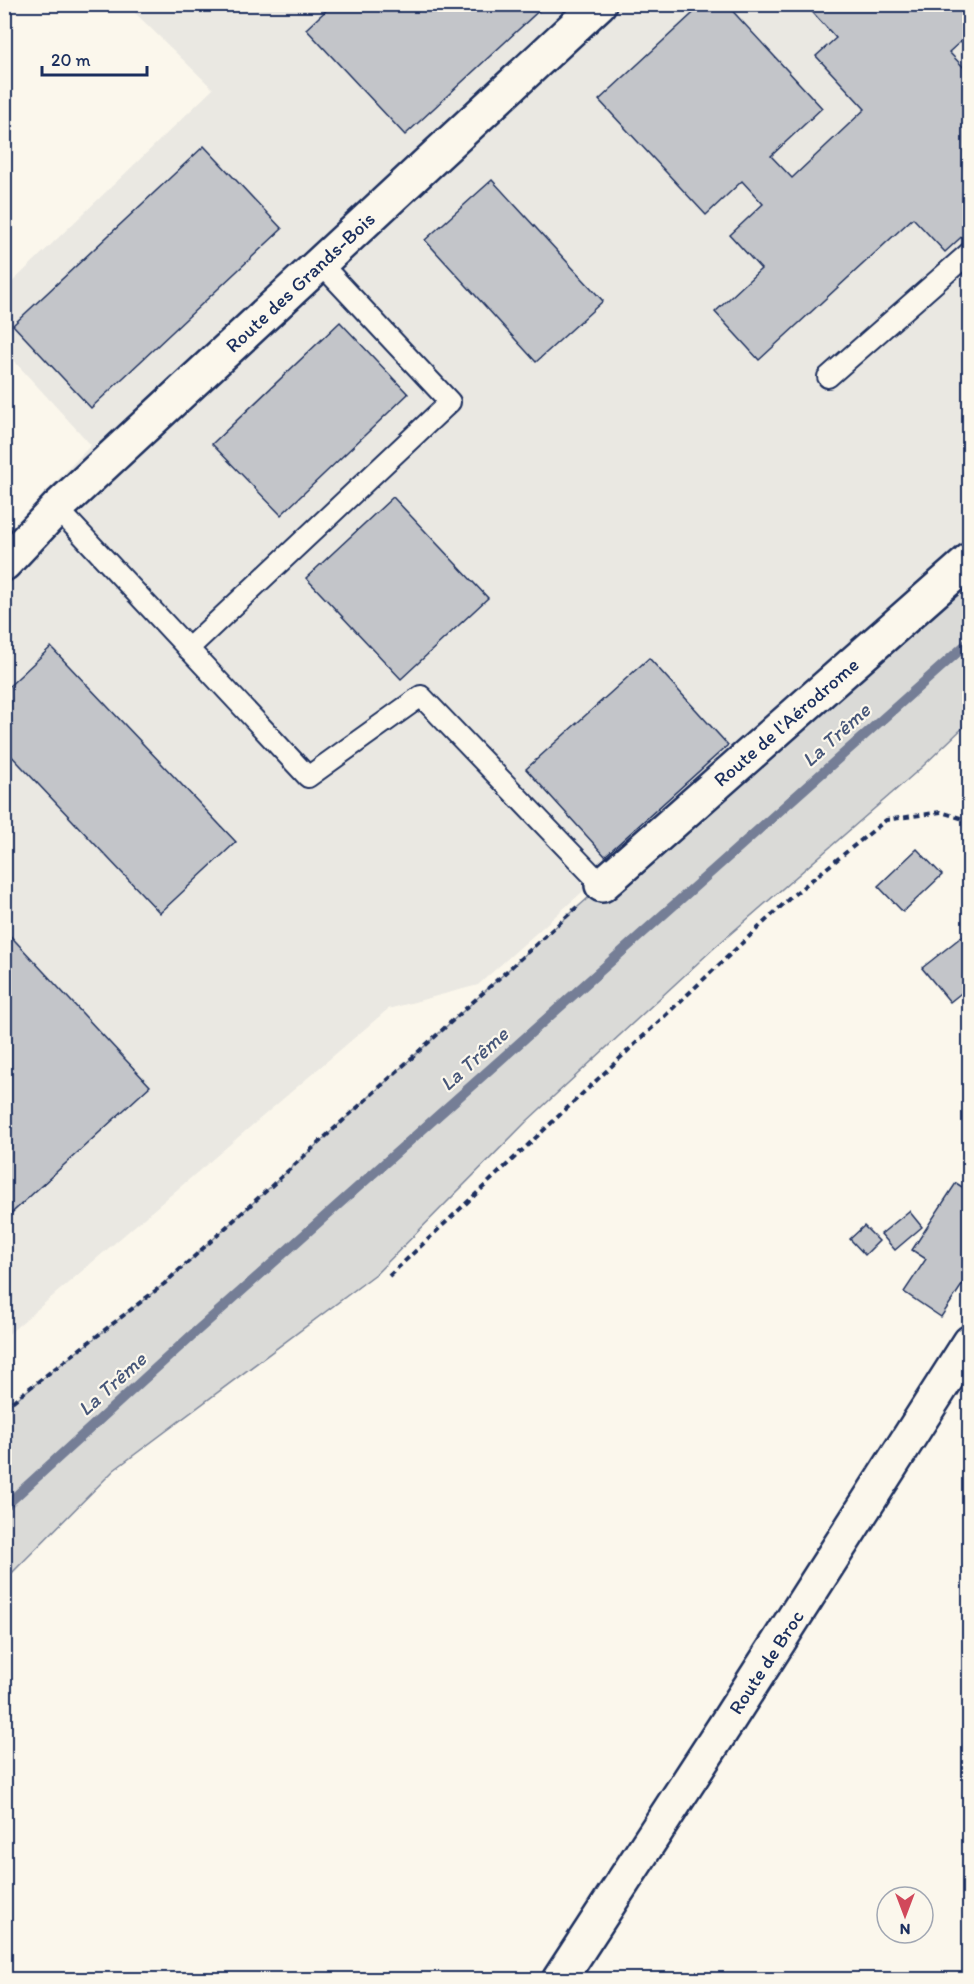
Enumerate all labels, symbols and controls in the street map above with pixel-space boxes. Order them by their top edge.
scale bar [42,39,147,77]
text: 20 m [51,49,91,71]
street label: Route des Grands-Bois [220,206,380,358]
street label: Route de l'Aérodrome [708,652,864,792]
water label: La Trême [796,697,876,772]
water label: La Trême [434,1021,514,1096]
water label: La Trême [72,1346,152,1421]
street label: Route de Broc [723,1605,809,1719]
north arrow [875,1885,935,1945]
text: N [900,1920,910,1939]

